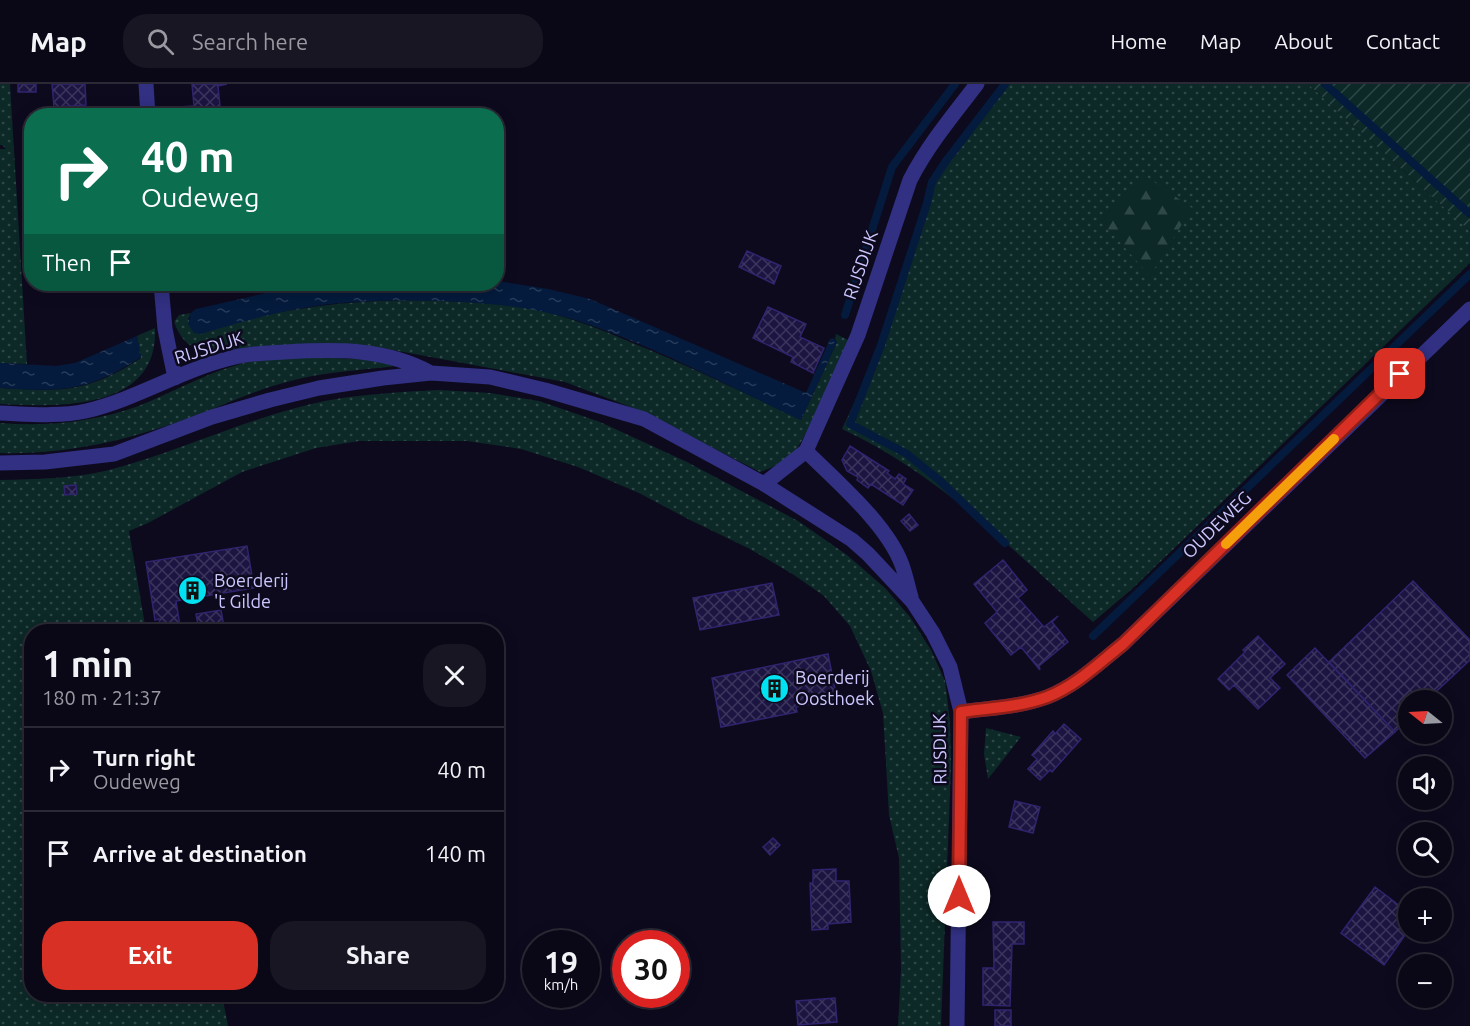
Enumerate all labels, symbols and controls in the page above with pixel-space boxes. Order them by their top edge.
search box [123,14,543,68]
icon: search [144,25,177,58]
text: Map [30,26,87,57]
text: Search here [192,29,308,54]
text: Home [1110,29,1167,53]
text: Map [1200,29,1241,53]
text: About [1274,29,1333,53]
text: Contact [1366,29,1440,53]
icon: right [42,132,120,210]
text: 40 m [141,133,235,180]
text: Oudeweg [141,182,259,212]
street label: RIJSDIJK [839,228,881,302]
icon: arrive [104,246,137,279]
text: Then [42,250,92,275]
street label: RIJSDIJK [172,327,246,367]
pin [1374,348,1425,399]
icon: arrive [1383,357,1416,390]
street label: OUDEWEG [1178,487,1255,562]
place label: Boerderij 't Gilde [214,570,289,611]
building icon: Boerderij 't Gilde [177,575,209,607]
text: 1 min [42,643,133,684]
button: close [423,644,486,707]
place label: Boerderij Oosthoek [795,667,874,708]
building icon: Boerderij Oosthoek [758,672,790,704]
text: 180 m · 21:37 [42,686,162,709]
north arrow [1398,690,1452,744]
map controls [1398,690,1452,1008]
street label: RIJSDIJK [928,713,950,785]
text: Turn right [93,745,195,770]
icon: right [42,753,75,786]
button: sound [1398,756,1452,810]
text: 40 m [437,757,486,782]
text: Oudeweg [93,770,181,793]
button: search [1398,822,1452,876]
icon: arrive [42,837,75,870]
text: Arrive at destination [93,841,307,866]
text: 140 m [425,841,486,866]
position arrow [927,864,991,928]
button: + [1398,888,1452,942]
button: Exit [42,921,258,990]
button: Share [270,921,486,990]
speed limit sign: 30 [612,930,690,1008]
text: 19 [544,945,578,979]
button: − [1398,954,1452,1008]
text: km/h [544,976,578,993]

